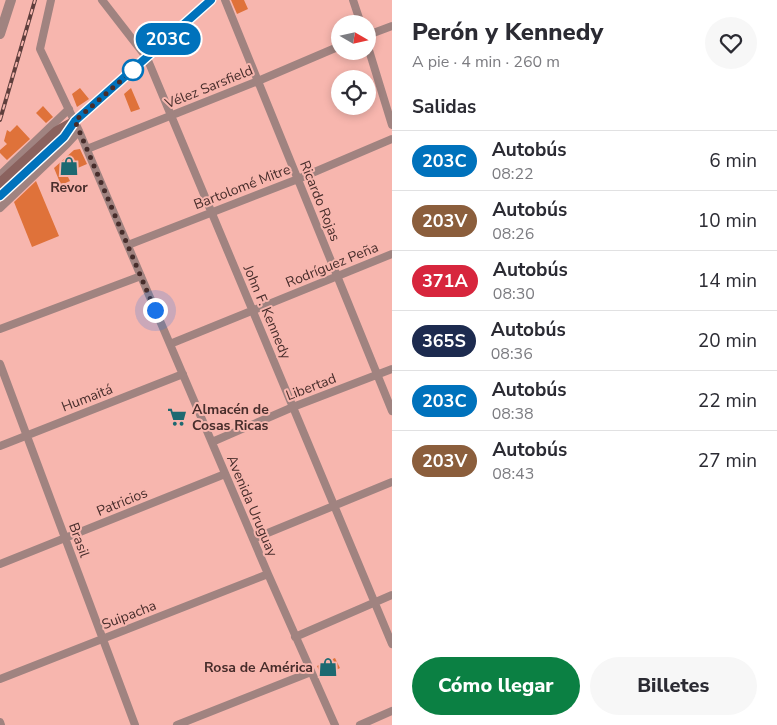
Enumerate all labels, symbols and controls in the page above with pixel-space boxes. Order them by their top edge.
north arrow [331,15,376,60]
map controls [331,15,376,115]
text: Perón y Kennedy [412,16,603,48]
button: heart [705,17,757,69]
line badge: 203C [133,23,203,55]
text: 203C [146,27,190,51]
text: A pie · 4 min · 260 m [412,51,560,73]
unlabelled marker [122,59,144,81]
street label: Vélez Sarsfield [161,61,256,114]
button: locate [331,70,376,115]
text: Salidas [412,94,476,120]
text: Autobús [492,137,567,163]
text: 6 min [709,148,757,174]
text: 203C [422,149,467,173]
shop icon: Revor [58,155,80,177]
street label: Ricardo Rojas [295,158,345,244]
street label: Bartolomé Mitre [191,160,293,214]
text: 08:22 [492,163,534,185]
place label: Revor [50,178,88,197]
text: Autobús [492,197,567,223]
text: 10 min [698,208,757,234]
text: 203V [422,209,467,233]
text: 08:26 [492,223,534,245]
street label: Rodríguez Peña [283,238,381,292]
text: Autobús [493,257,568,283]
street label: John F. Kennedy [238,261,296,363]
text: 14 min [698,268,757,294]
text: 371A [422,269,468,293]
text: 08:30 [493,283,535,305]
your location [143,298,168,323]
text: Autobús [491,317,566,343]
text: 20 min [698,328,757,354]
text: 365S [422,329,466,353]
text: 08:36 [491,343,533,365]
street label: Libertad [283,369,339,405]
text: Autobús [492,377,567,403]
street label: Humaitá [59,380,115,416]
text: 22 min [698,388,757,414]
text: 203C [422,389,467,413]
place label: Almacén de Cosas Ricas [192,400,269,435]
text: 08:38 [492,403,534,425]
supermarket icon: Almacén de Cosas Ricas [166,406,188,428]
text: Autobús [492,437,567,463]
text: 27 min [698,448,757,474]
text: 203V [422,449,467,473]
street label: Avenida Uruguay [222,452,282,560]
text: 08:43 [492,463,534,485]
street label: Patricios [94,483,151,521]
street label: Brasil [64,520,94,561]
street label: Suipacha [99,596,159,634]
shop icon: Rosa de América [317,656,339,678]
button: Cómo llegar [412,657,580,715]
button: Billetes [590,657,757,715]
place label: Rosa de América [204,658,313,677]

